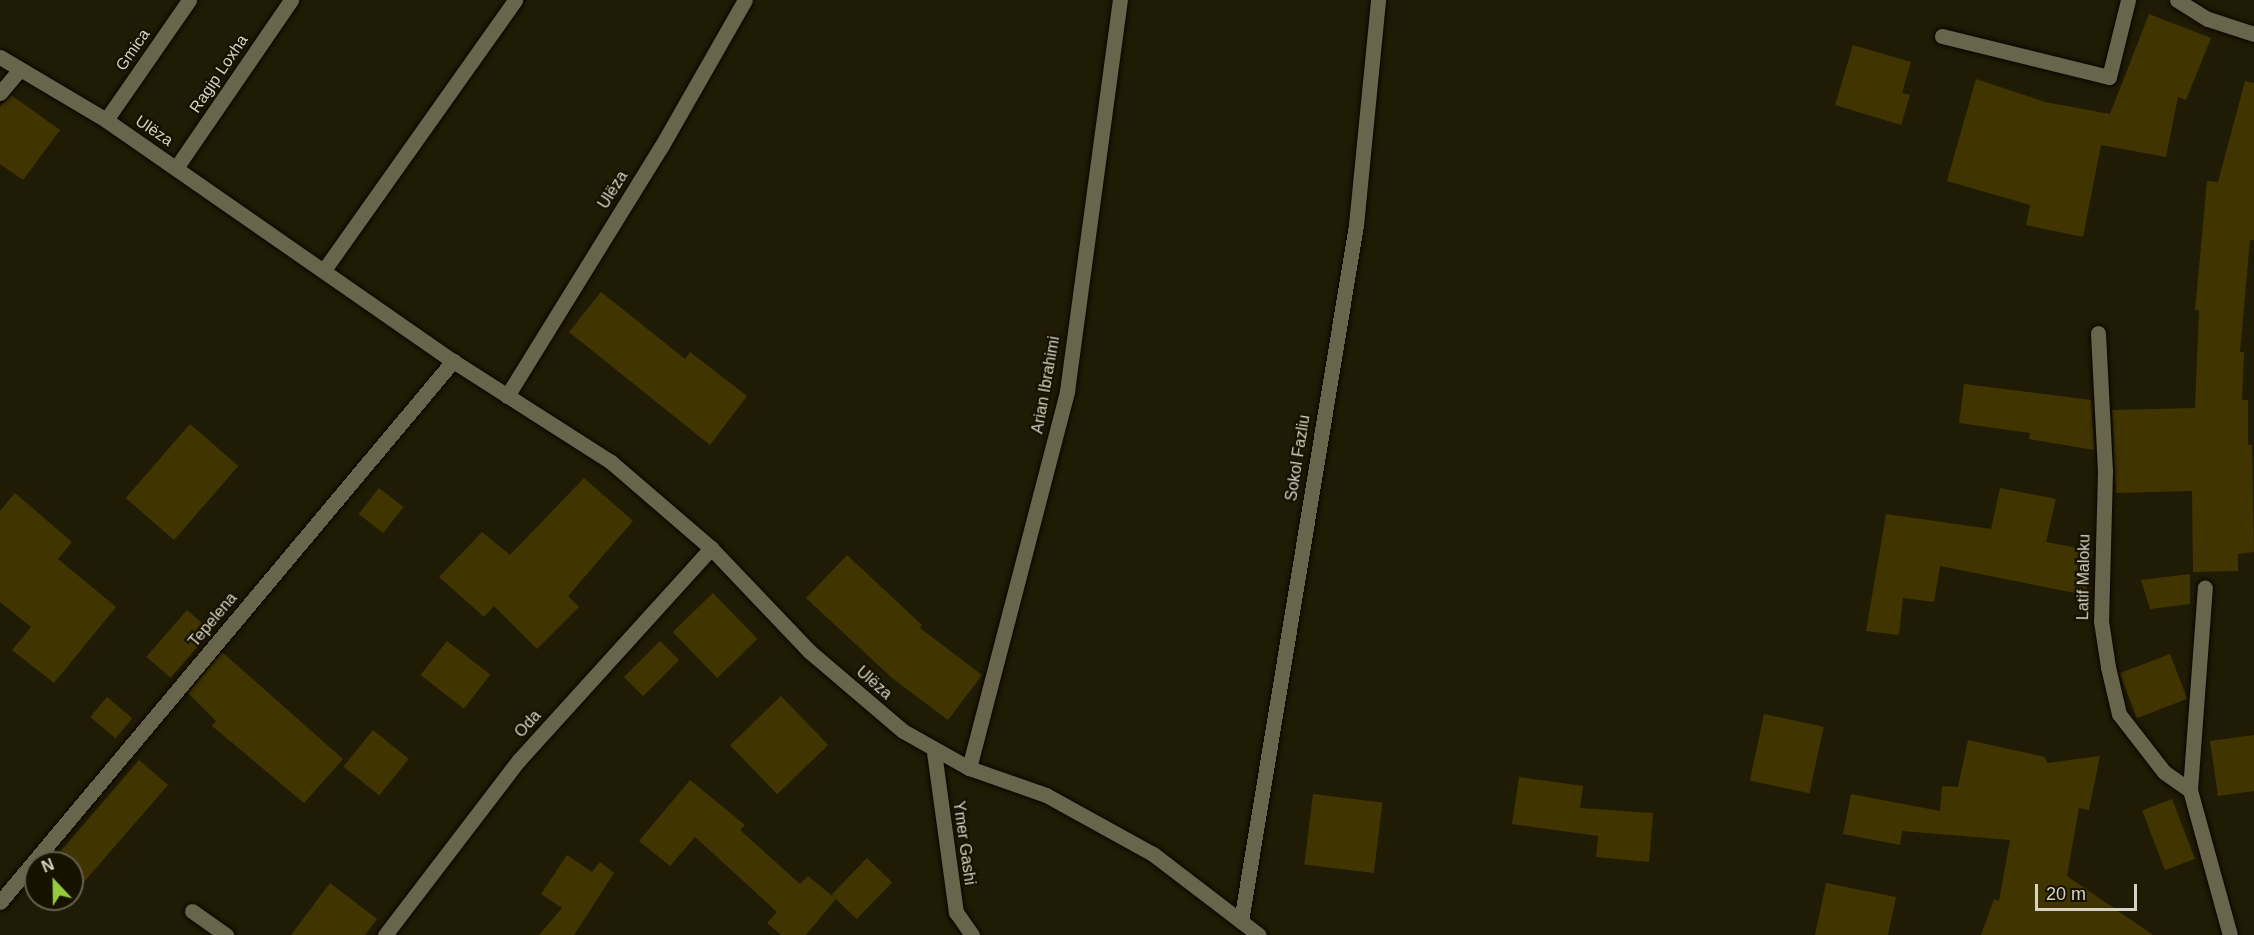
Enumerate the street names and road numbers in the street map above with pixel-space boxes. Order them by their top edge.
street label: Gmica [112,26,154,74]
street label: Ragip Loxha [186,31,252,117]
street label: Ulëza [132,112,176,150]
street label: Ulëza [594,168,632,212]
street label: Arian Ibrahimi [1028,335,1064,435]
street label: Sokol Fazliu [1282,413,1314,503]
street label: Latif Maloku [2074,534,2094,620]
street label: Tepelena [185,589,241,651]
street label: Ulëza [852,662,896,704]
street label: Oda [511,706,545,742]
street label: Ymer Gashi [949,800,979,886]

